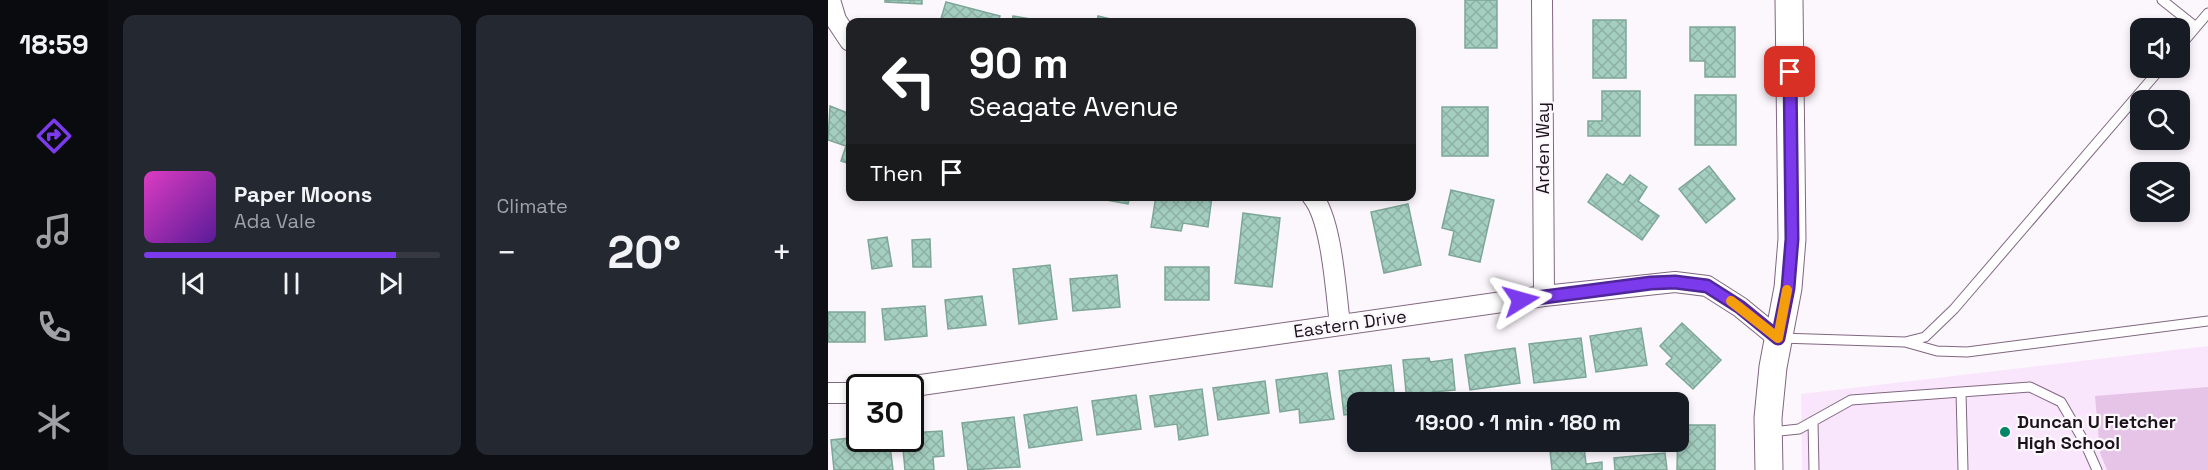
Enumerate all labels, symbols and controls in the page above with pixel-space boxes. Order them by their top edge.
map controls [2130,18,2190,222]
button: sound [2130,18,2190,78]
text: 18:59 [19,27,89,62]
text: 90 m [969,37,1069,90]
icon: left [870,42,948,120]
pin [1764,46,1815,97]
icon: arrive [1773,55,1806,88]
text: Seagate Avenue [969,89,1179,124]
button: search [2130,90,2190,150]
street label: Arden Way [1531,102,1554,194]
icon: directions [33,115,75,157]
icon: arrive [935,156,968,189]
text: Then [870,159,923,187]
button: layers [2130,162,2190,222]
text: Paper Moons [234,180,372,208]
text: Climate [497,193,568,219]
text: Ada Vale [234,208,316,234]
icon: music [33,210,75,252]
text: 20° [607,224,681,281]
text: − [497,232,517,274]
text: + [772,232,792,274]
icon: previous [177,267,210,300]
icon: pause [275,267,308,300]
icon: next [374,267,407,300]
position arrow [1489,268,1553,332]
street label: Eastern Drive [1292,304,1408,343]
icon: phone [33,306,75,348]
speed limit sign: 30 [846,374,924,452]
icon: climate [33,401,75,443]
text: 19:00 · 1 min · 180 m [1415,408,1621,436]
place label: Duncan U Fletcher High School [2017,410,2176,454]
marker: Duncan U Fletcher High School [1998,425,2012,439]

